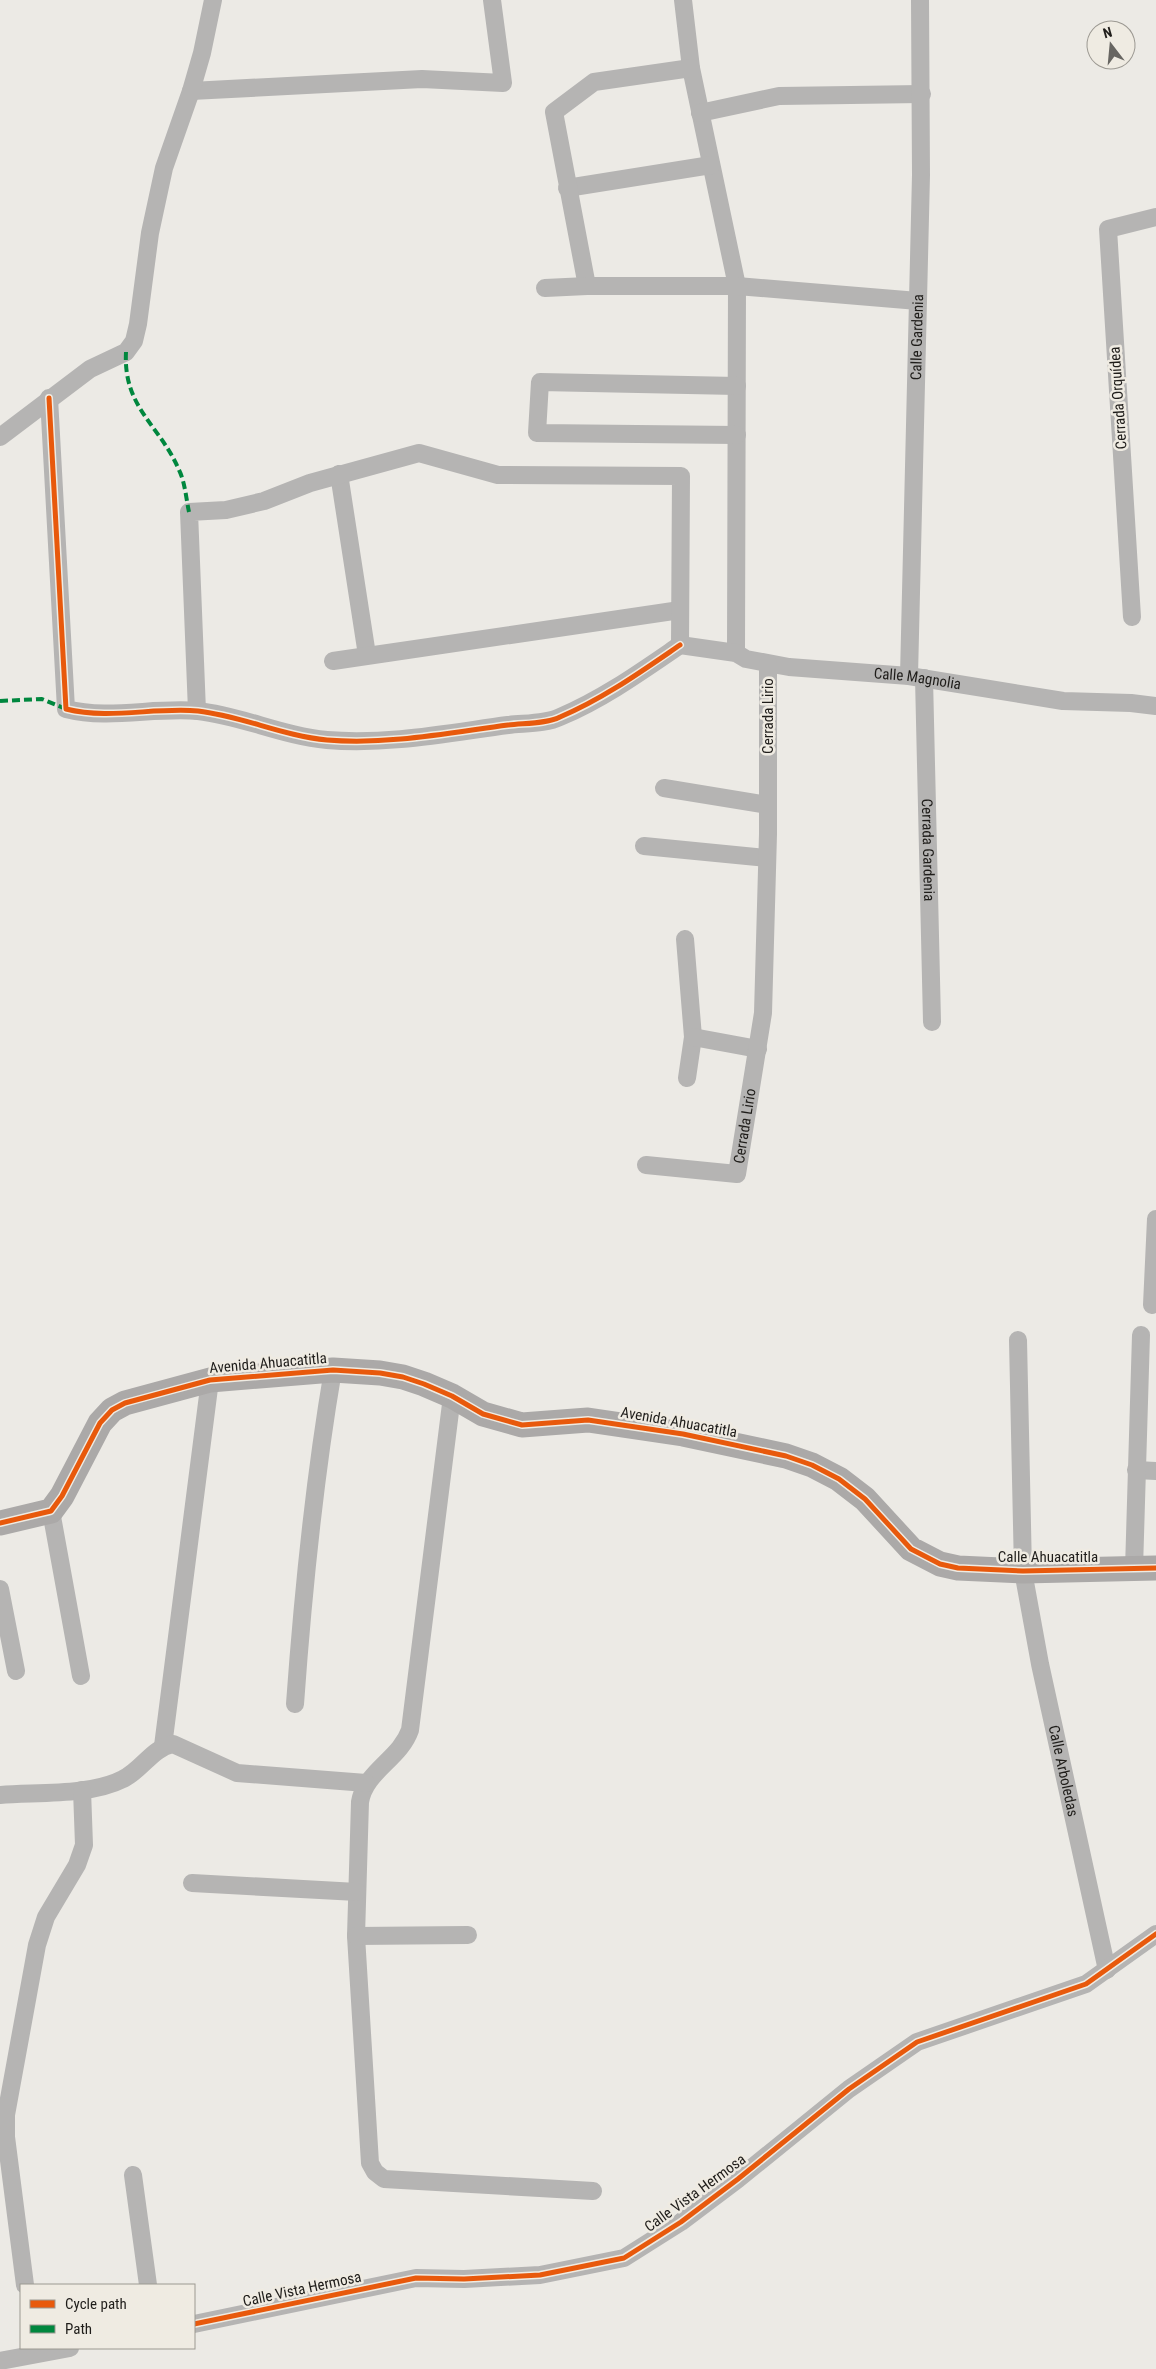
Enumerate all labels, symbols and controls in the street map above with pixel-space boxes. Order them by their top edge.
north arrow [1086,20,1136,70]
text: N [1101,24,1114,41]
street label: Calle Gardenia [907,294,927,380]
street label: Cerrada Orquídea [1105,346,1131,450]
street label: Calle Magnolia [873,664,962,693]
street label: Cerrada Lirio [759,678,777,754]
street label: Cerrada Gardenia [918,798,938,901]
street label: Cerrada Lirio [730,1087,760,1165]
street label: Avenida Ahuacatitla [209,1349,327,1377]
street label: Avenida Ahuacatitla [619,1403,739,1441]
street label: Calle Ahuacatitla [998,1548,1098,1566]
street label: Calle Arboledas [1045,1723,1082,1818]
street label: Calle Vista Hermosa [641,2150,749,2236]
street label: Calle Vista Hermosa [241,2268,363,2310]
legend [20,2284,195,2349]
text: Cycle path [65,2295,127,2313]
text: Path [65,2320,92,2338]

